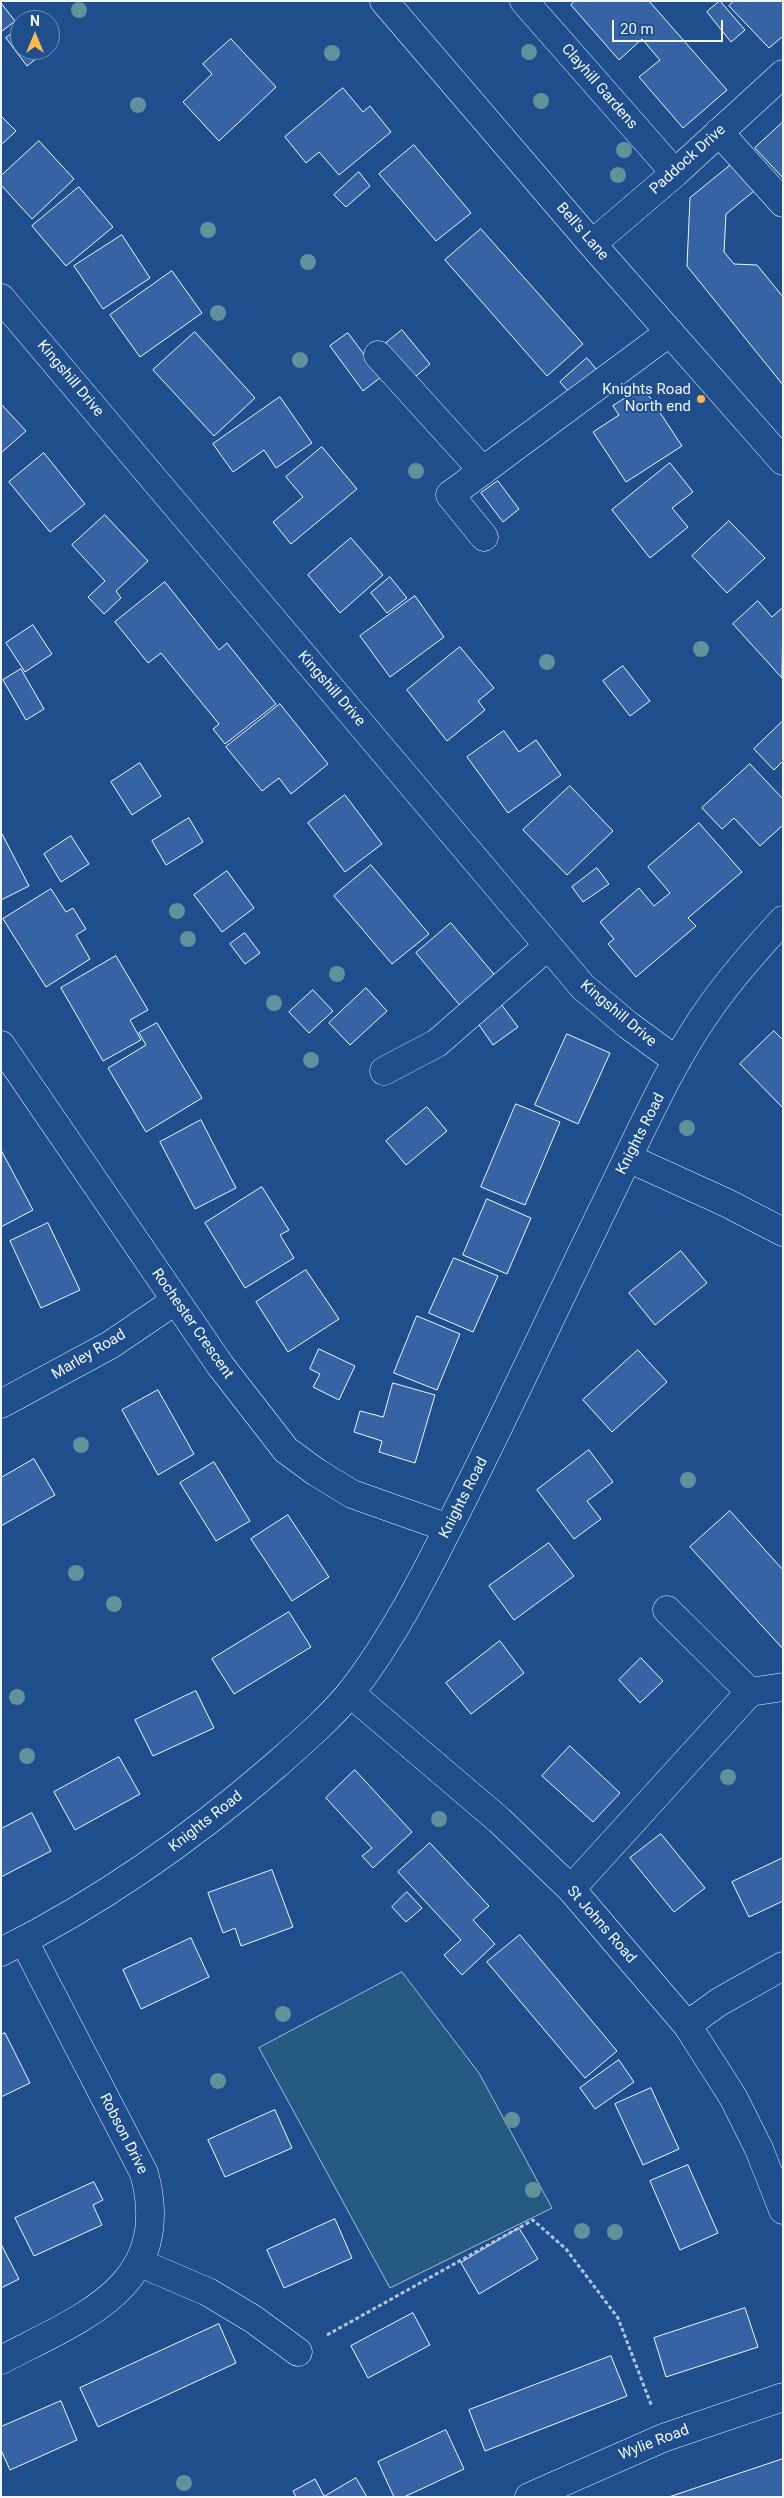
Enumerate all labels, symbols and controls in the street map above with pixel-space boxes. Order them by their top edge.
north arrow [10,10,60,60]
scale bar [614,10,725,42]
text: N [30,13,40,29]
text: 20 m [620,20,654,38]
street label: Clayhill Gardens [557,41,641,133]
street label: Paddock Drive [646,121,730,199]
street label: Bell's Lane [552,199,612,265]
street label: Kingshill Drive [33,337,107,421]
place label: Knights Road North end [602,381,691,416]
marker: Knights Road North end [695,393,707,405]
street label: Kingshill Drive [293,648,369,730]
street label: Kingshill Drive [576,977,660,1051]
street label: Knights Road [613,1090,669,1178]
street label: Rochester Crescent [147,1265,237,1383]
street label: Marley Road [49,1326,129,1384]
street label: Knights Road [436,1454,492,1542]
street label: Knights Road [166,1788,246,1856]
street label: St Johns Road [562,1883,640,1967]
street label: Robson Drive [95,2091,151,2177]
street label: Wylie Road [616,2421,692,2465]

